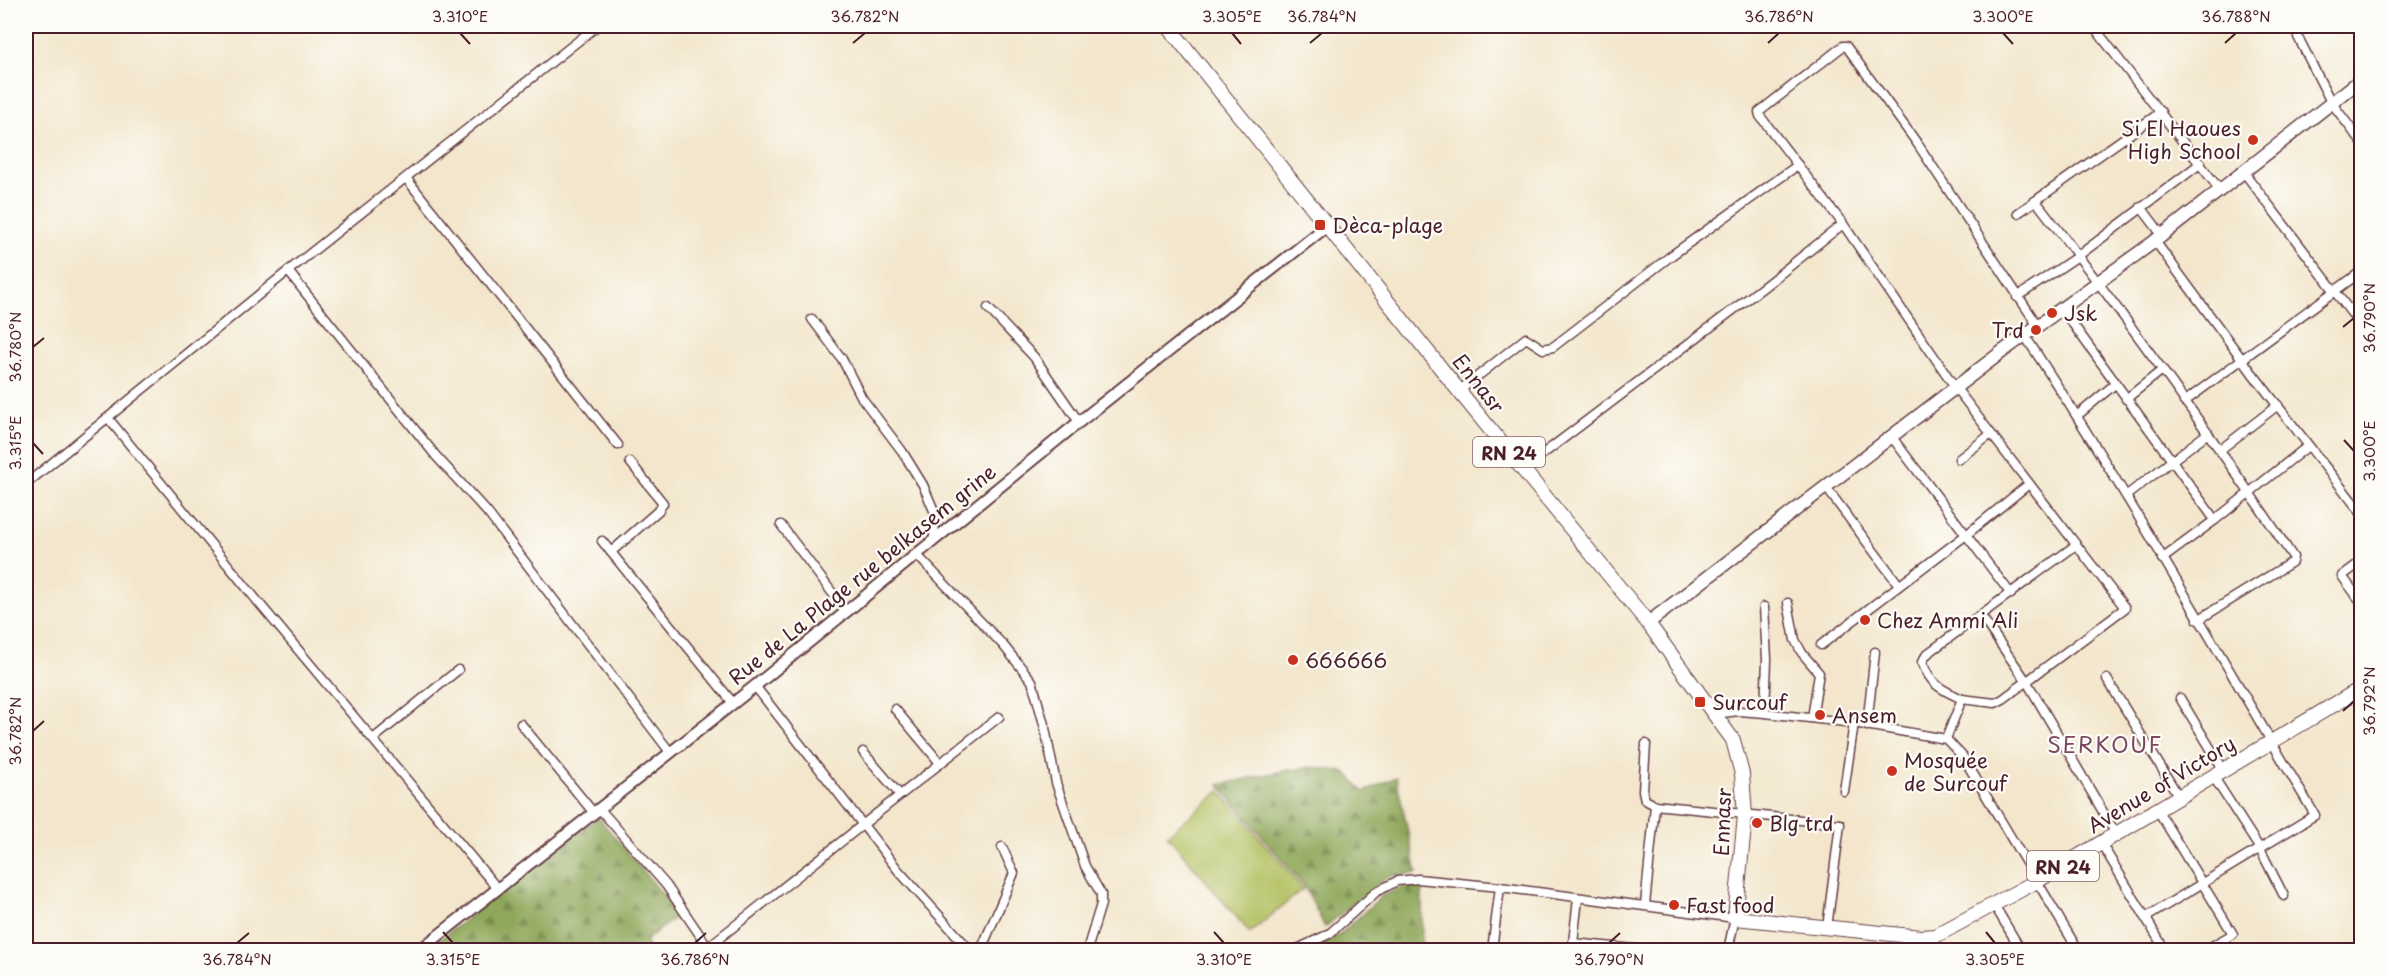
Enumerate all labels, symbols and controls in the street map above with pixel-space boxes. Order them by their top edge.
text: 3.310°E [432,4,488,27]
text: 36.782°N [830,4,900,27]
text: 3.305°E [1202,4,1262,27]
text: 36.784°N [1287,4,1357,27]
text: 36.786°N [1744,4,1814,27]
text: 3.300°E [1972,4,2034,27]
text: 36.788°N [2201,4,2271,27]
place label: Si El Haoues High School [2121,113,2241,166]
marker: Si El Haoues High School [2246,133,2260,147]
place label: Dèca-plage [1332,210,1443,240]
marker: Dèca-plage [1313,218,1327,232]
text: 36.790°N [2357,283,2380,353]
place label: Jsk [2064,298,2097,328]
marker: Jsk [2045,306,2059,320]
text: 36.780°N [3,312,26,382]
place label: Trd [1991,315,2024,345]
marker: Trd [2029,323,2043,337]
street label: Ennasr [1446,347,1513,420]
text: 3.315°E [3,415,26,471]
text: 3.300°E [2357,420,2380,482]
road number: RN 24 [1473,437,1545,467]
street label: Rue de La Plage rue belkasem grine [722,456,1002,692]
place label: Chez Ammi Ali [1877,605,2018,635]
marker: Chez Ammi Ali [1858,613,1872,627]
place label: 666666 [1305,645,1387,675]
marker: 666666 [1286,653,1300,667]
text: 36.792°N [2357,666,2380,736]
place label: Surcouf [1712,687,1788,717]
marker: Surcouf [1693,695,1707,709]
text: 36.782°N [3,696,26,766]
place label: Ansem [1832,700,1897,730]
marker: Ansem [1813,708,1827,722]
district label: SERKOUF [2047,727,2163,760]
street label: Avenue of Victory [2081,728,2241,840]
place label: Mosquée de Surcouf [1904,745,2008,798]
marker: Mosquée de Surcouf [1885,764,1899,778]
street label: Ennasr [1706,786,1738,857]
place label: Blg trd [1769,808,1834,838]
marker: Blg trd [1750,816,1764,830]
road number: RN 24 [2027,851,2099,881]
place label: Fast food [1686,890,1775,920]
marker: Fast food [1667,898,1681,912]
text: 36.784°N [202,947,272,970]
text: 3.315°E [425,947,481,970]
text: 36.786°N [660,947,730,970]
text: 3.310°E [1196,947,1252,970]
text: 36.790°N [1574,947,1644,970]
text: 3.305°E [1965,947,2025,970]

